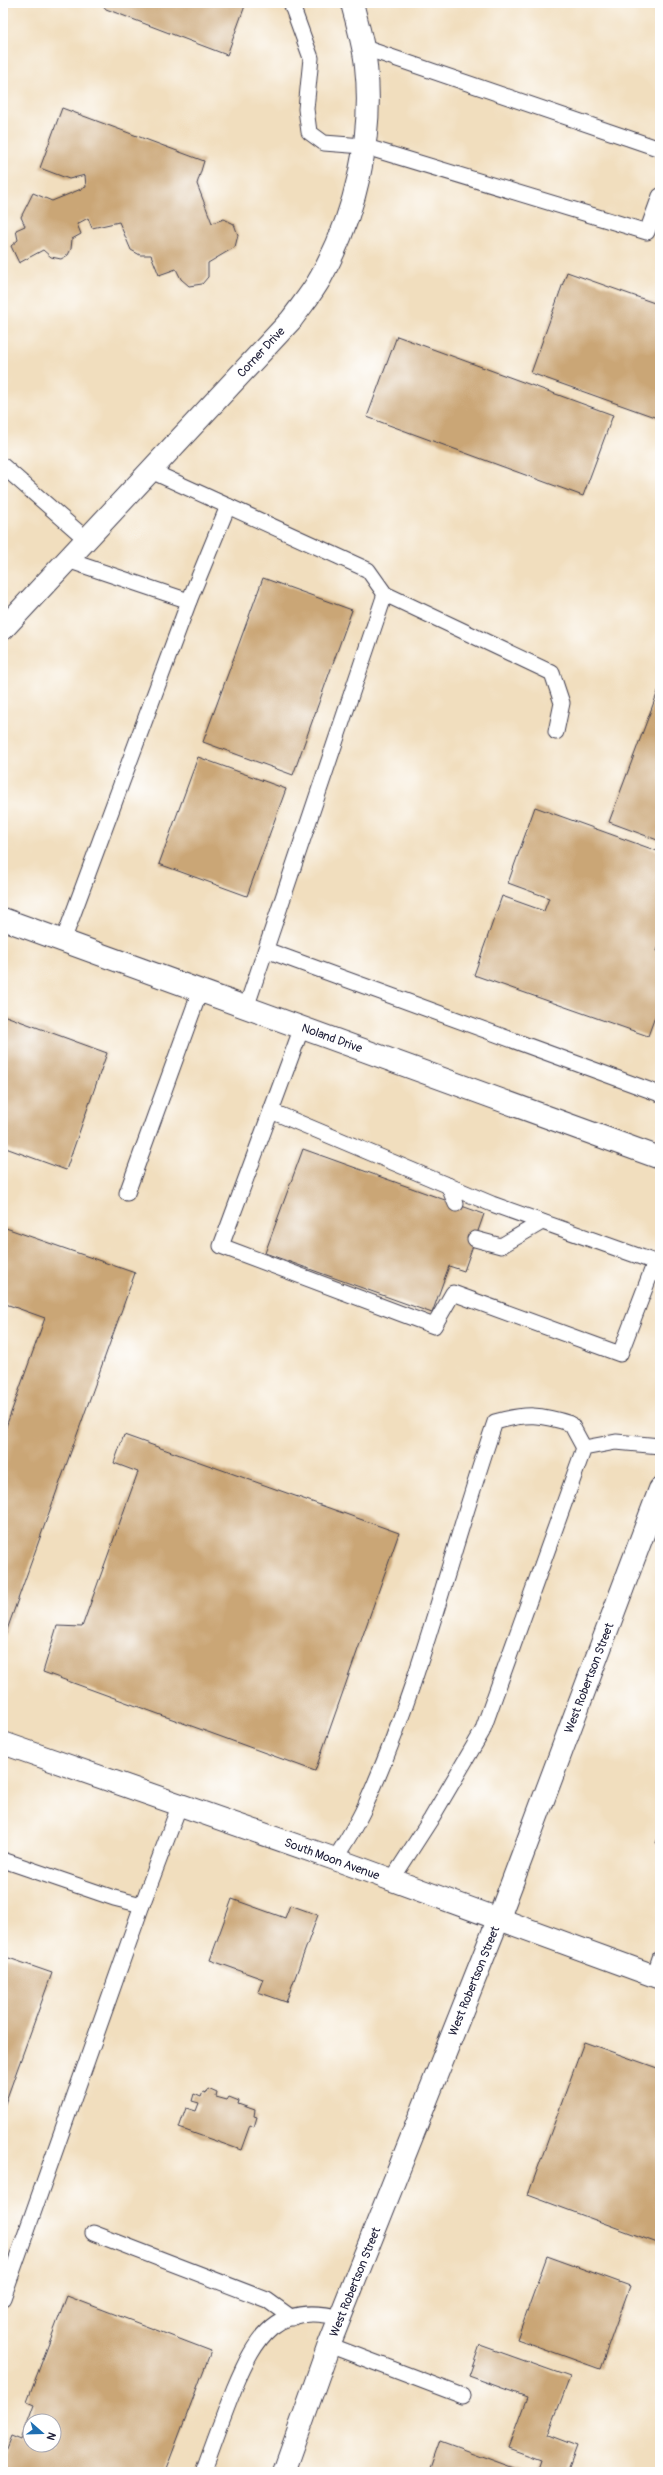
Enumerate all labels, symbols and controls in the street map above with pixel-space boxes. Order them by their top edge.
street label: Corner Drive [234,324,289,381]
street label: Noland Drive [299,1021,364,1056]
street label: West Robertson Street [562,1621,617,1735]
street label: South Moon Avenue [282,1835,382,1884]
street label: West Robertson Street [446,1924,503,2038]
street label: West Robertson Street [327,2225,384,2339]
north arrow [22,2413,62,2453]
text: N [43,2431,58,2442]

